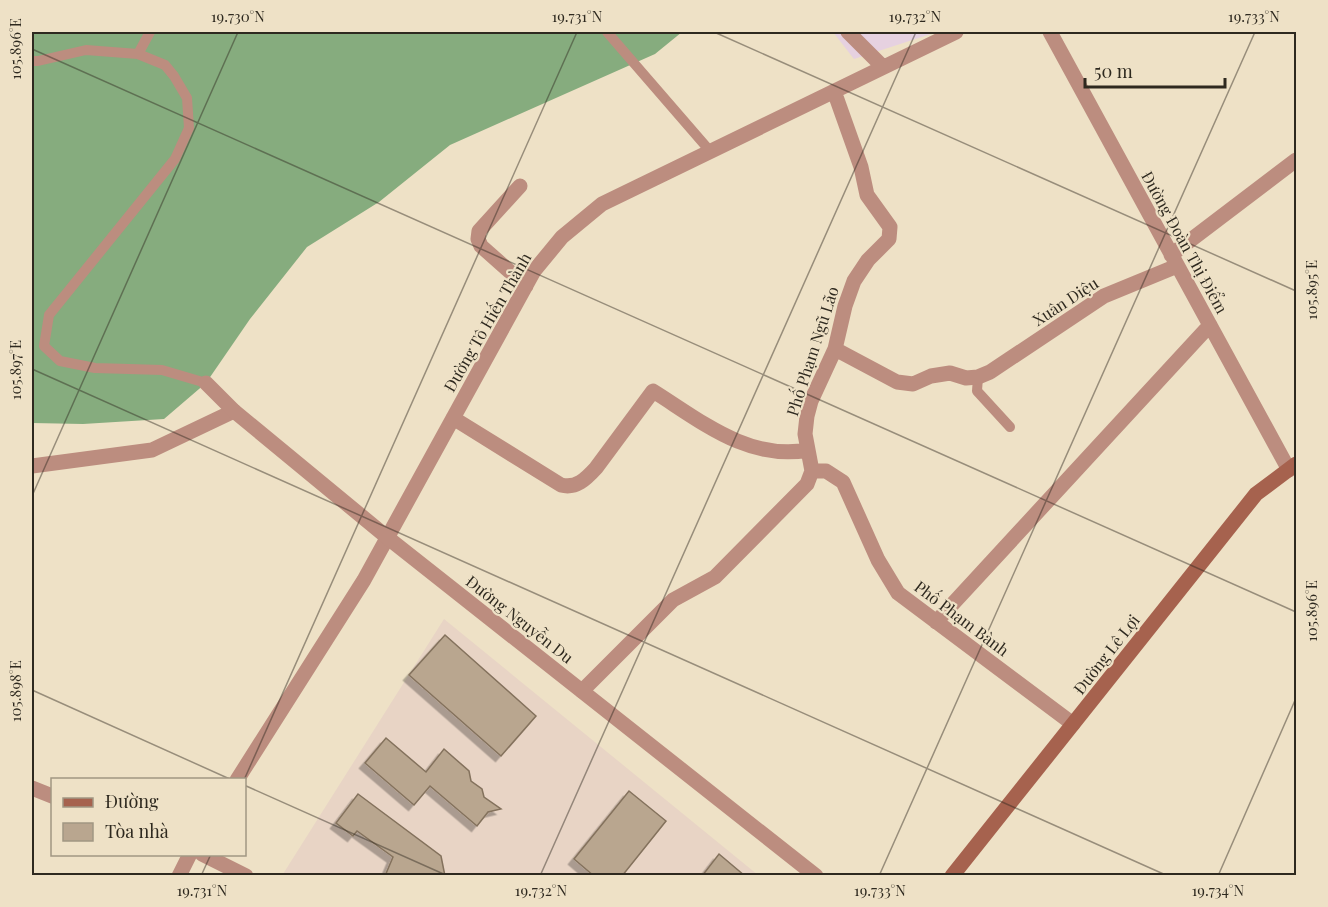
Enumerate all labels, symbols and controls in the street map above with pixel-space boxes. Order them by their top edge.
text: 19.730°N [211,6,265,26]
text: 19.731°N [552,6,603,26]
text: 19.732°N [889,6,942,26]
text: 19.733°N [1228,6,1280,26]
text: 105.896°E [5,18,25,80]
scale bar [1085,51,1224,89]
text: 50 m [1094,59,1133,83]
street label: Đường Đoàn Thị Điểm [1137,167,1233,317]
street label: Đường Tô Hiến Thành [437,247,536,395]
text: 105.895°E [1301,260,1321,320]
street label: Xuân Diệu [1028,272,1102,330]
street label: Phố Phạm Ngũ Lão [779,283,843,418]
text: 105.897°E [5,340,25,400]
street label: Đường Nguyễn Du [462,570,578,668]
street label: Phố Phạm Bành [911,574,1015,661]
text: 105.896°E [1301,580,1321,642]
street label: Đường Lê Lợi [1068,610,1144,698]
text: 105.898°E [5,660,25,722]
legend [51,778,246,856]
text: Đường [105,789,159,813]
text: Tòa nhà [105,819,169,843]
text: 19.731°N [177,880,228,900]
text: 19.732°N [515,880,568,900]
text: 19.733°N [854,880,906,900]
text: 19.734°N [1192,880,1245,900]

